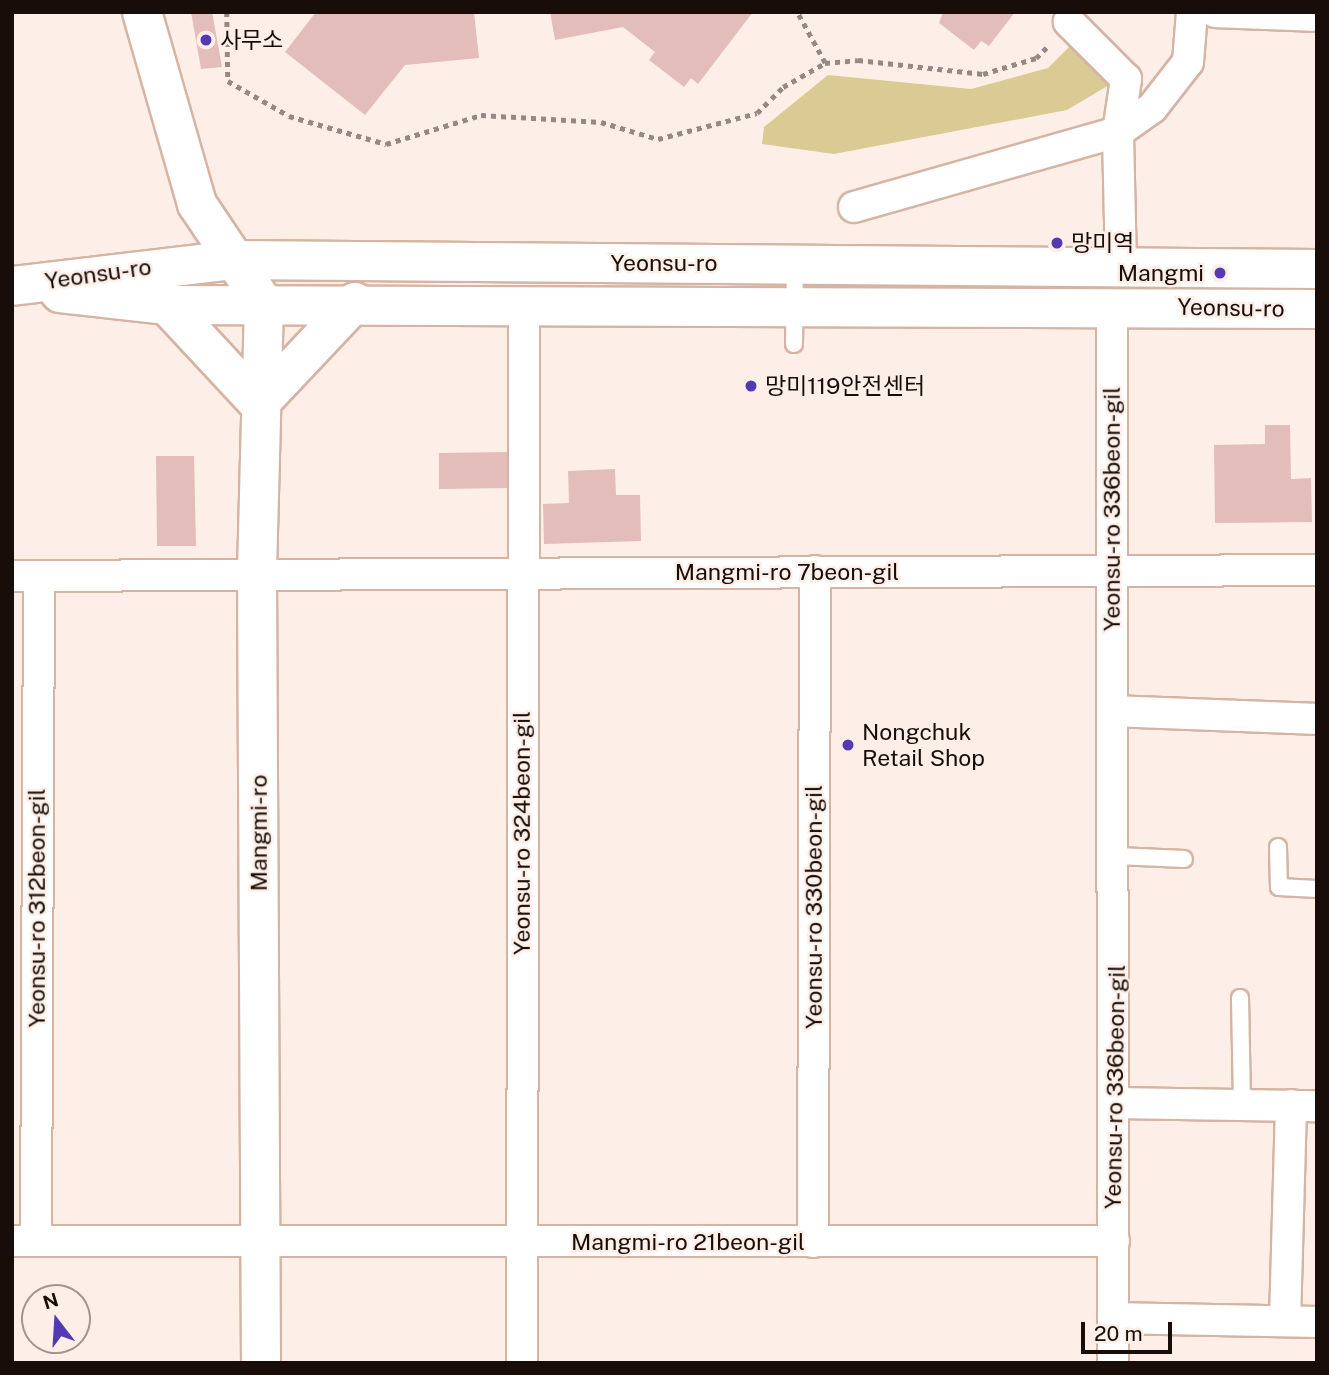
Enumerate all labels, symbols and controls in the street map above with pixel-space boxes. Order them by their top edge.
place label: 사무소 [220,26,283,54]
marker: 사무소 [198,32,214,48]
place label: 망미역 [1071,229,1134,257]
marker: 망미역 [1049,235,1065,251]
street label: Yeonsu-ro [610,249,718,277]
street label: Yeonsu-ro [43,253,153,295]
place label: Mangmi [1118,259,1204,287]
marker: Mangmi [1210,263,1230,283]
street label: Yeonsu-ro [1177,293,1285,323]
place label: 망미119안전센터 [765,372,925,400]
marker: 망미119안전센터 [743,378,759,394]
street label: Yeonsu-ro 336beon-gil [1098,387,1126,631]
street label: Mangmi-ro 7beon-gil [675,558,899,586]
street label: Yeonsu-ro 324beon-gil [508,711,536,955]
place label: Nongchuk Retail Shop [862,718,985,772]
marker: Nongchuk Retail Shop [840,737,856,753]
street label: Mangmi-ro [245,775,273,891]
street label: Yeonsu-ro 330beon-gil [800,785,828,1029]
street label: Yeonsu-ro 312beon-gil [23,788,51,1028]
street label: Yeonsu-ro 336beon-gil [1099,965,1131,1209]
street label: Mangmi-ro 21beon-gil [571,1228,805,1256]
north arrow [21,1284,91,1354]
text: N [40,1288,61,1314]
scale bar [1084,1308,1175,1352]
text: 20 m [1094,1321,1143,1346]

